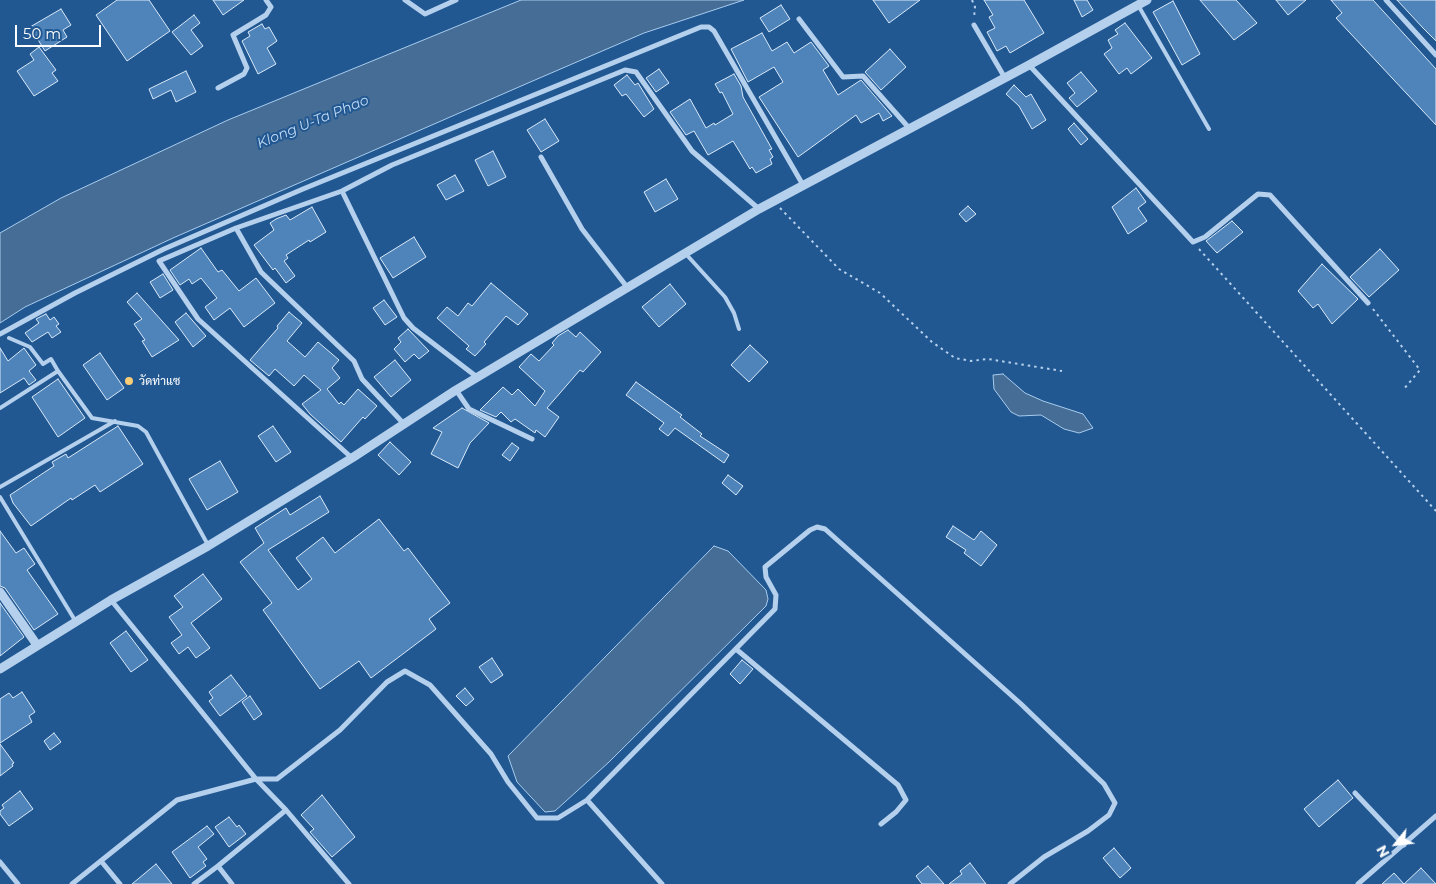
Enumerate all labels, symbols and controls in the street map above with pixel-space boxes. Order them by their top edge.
scale bar [18,15,104,47]
text: 50 m [23,24,61,43]
water label: Klong U-Ta Phao [255,92,371,152]
place label: วัดท่าแซ [139,374,180,388]
marker: วัดท่าแซ [123,375,135,387]
north arrow [1371,819,1421,869]
text: N [1372,842,1393,861]

